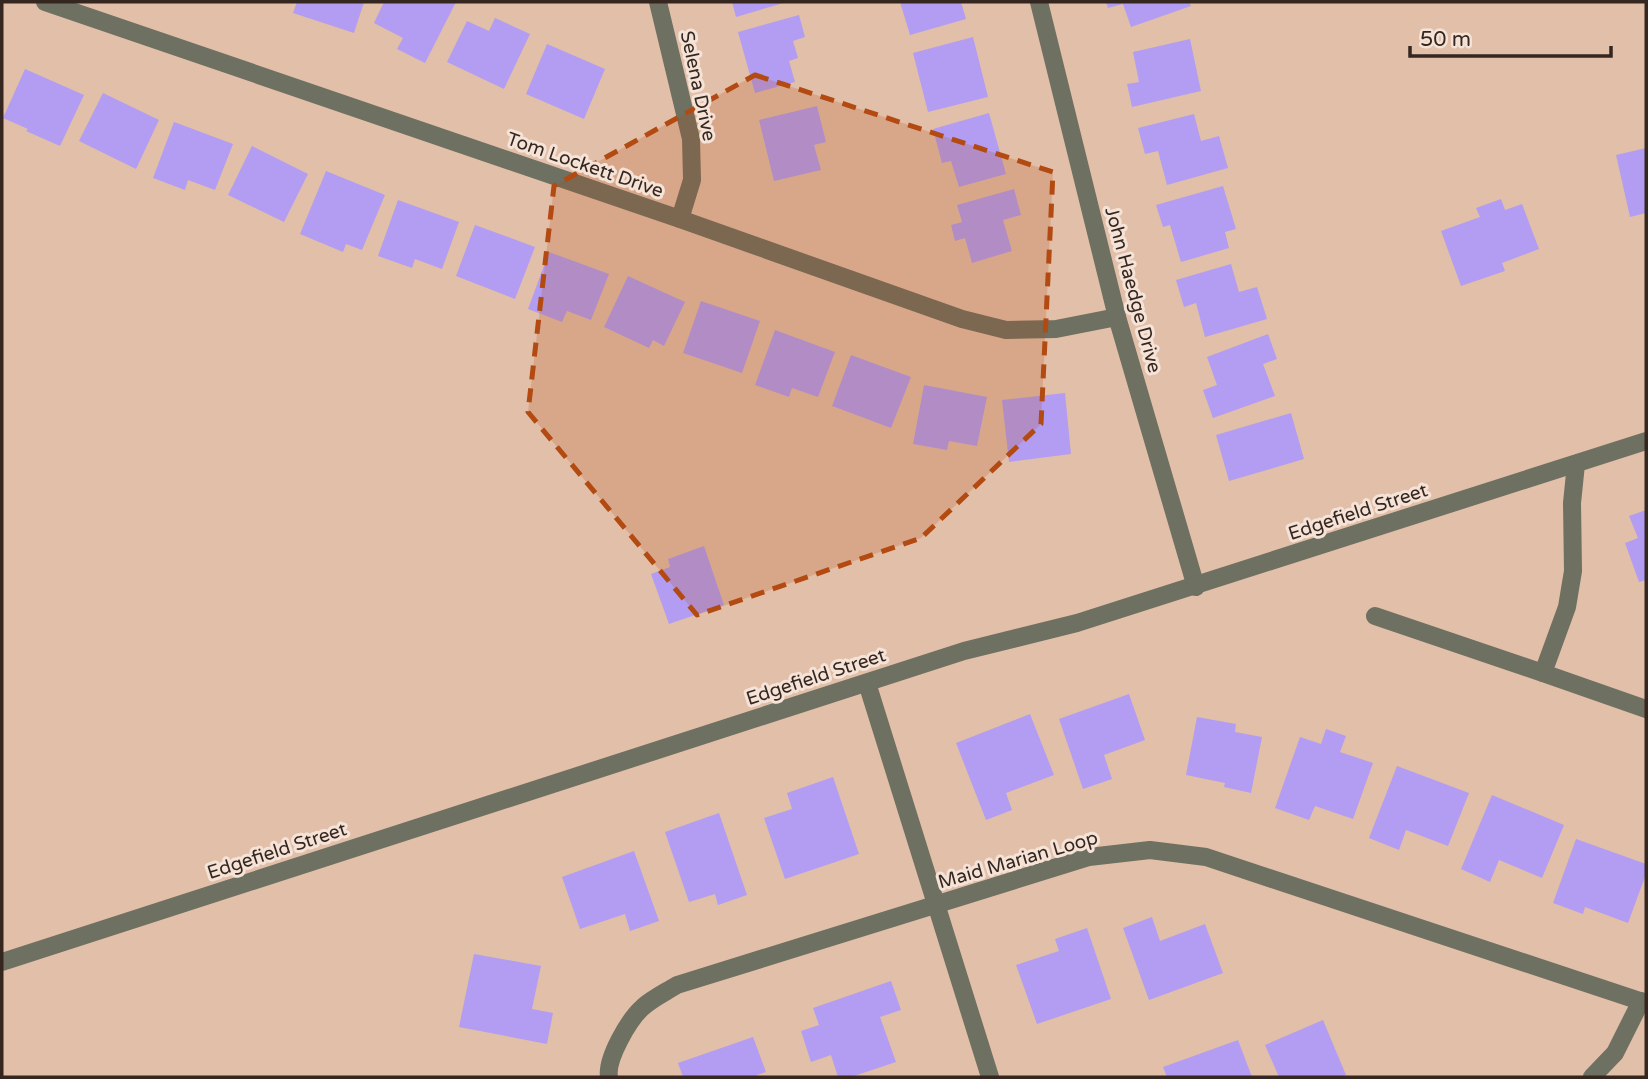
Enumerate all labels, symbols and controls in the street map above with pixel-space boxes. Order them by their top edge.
scale bar [1410,14,1611,58]
text: 50 m [1420,27,1471,52]
street label: Selena Drive [676,29,720,143]
street label: Tom Lockett Drive [504,128,666,202]
street label: John Haedge Drive [1100,205,1166,375]
street label: Edgefield Street [1285,479,1431,545]
street label: Edgefield Street [743,644,889,710]
street label: Edgefield Street [204,818,350,884]
street label: Maid Marian Loop [936,827,1100,893]

